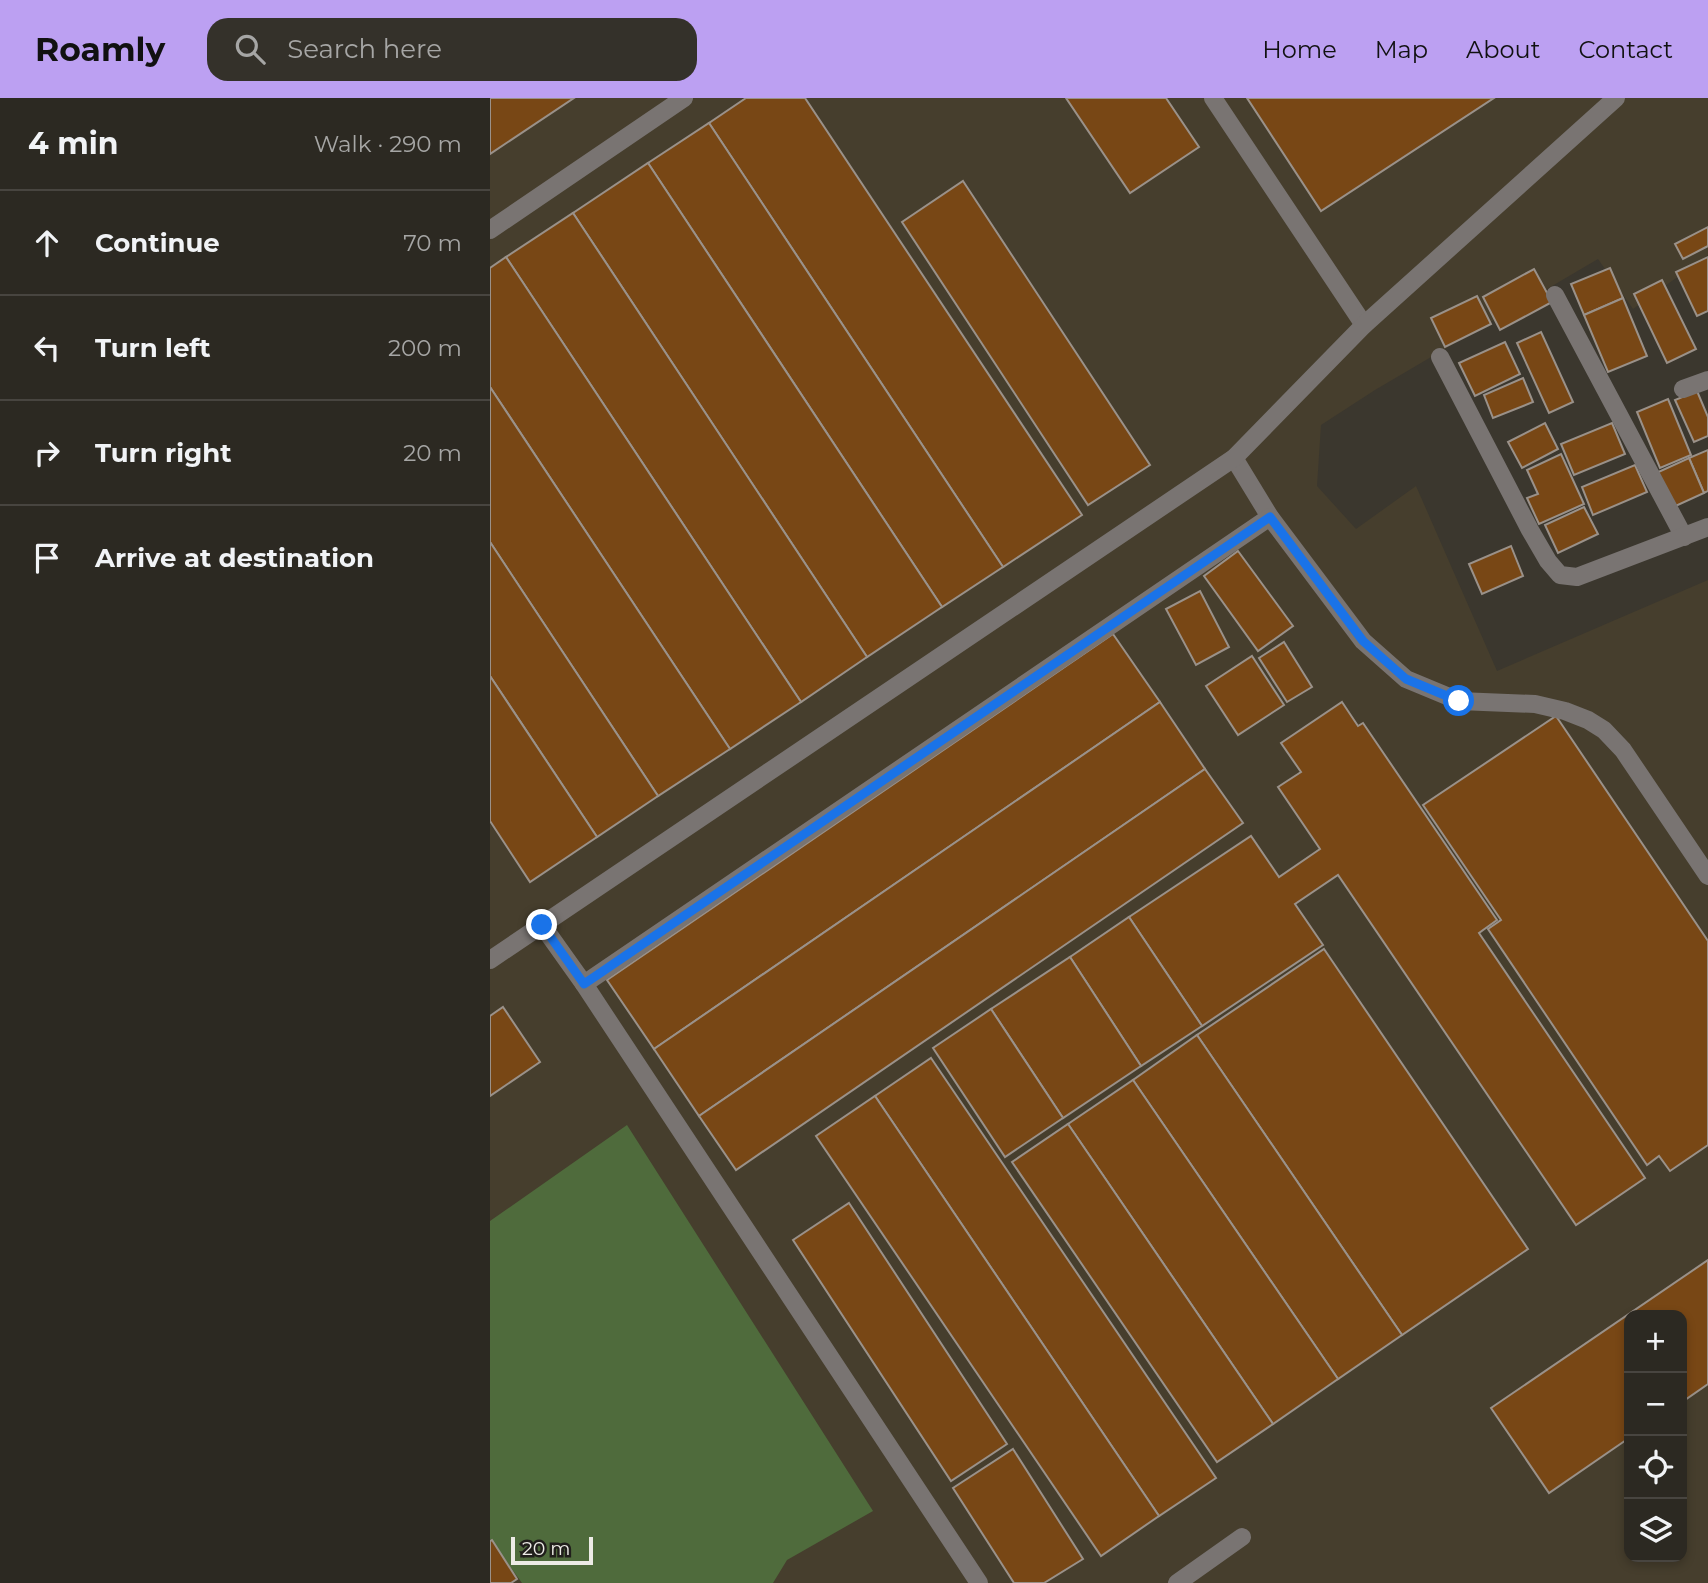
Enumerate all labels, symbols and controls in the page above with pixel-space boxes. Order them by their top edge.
search box [207,18,697,81]
text: Roamly [35,29,165,69]
icon: search [231,30,269,68]
text: Search here [287,33,442,65]
text: Home [1262,35,1337,64]
text: Map [1375,35,1428,64]
text: About [1466,35,1540,64]
text: Contact [1578,35,1673,64]
text: 4 min [28,125,118,162]
text: Walk · 290 m [314,130,462,158]
icon: ahead [28,224,66,262]
text: Continue [95,227,220,259]
text: 70 m [403,229,462,257]
icon: left [28,329,66,367]
text: Turn left [95,332,211,364]
text: 200 m [388,334,462,362]
icon: right [28,434,66,472]
text: Turn right [95,437,231,469]
text: 20 m [403,439,462,467]
icon: arrive [28,539,66,577]
text: Arrive at destination [95,542,374,574]
route start [1443,685,1474,716]
route end [526,909,557,940]
map controls [1624,1310,1687,1562]
button: + [1624,1310,1687,1373]
button: − [1624,1373,1687,1436]
button: locate [1624,1436,1687,1499]
button: layers [1624,1499,1687,1562]
scale bar [511,1534,593,1566]
text: 20 m [522,1537,570,1560]

